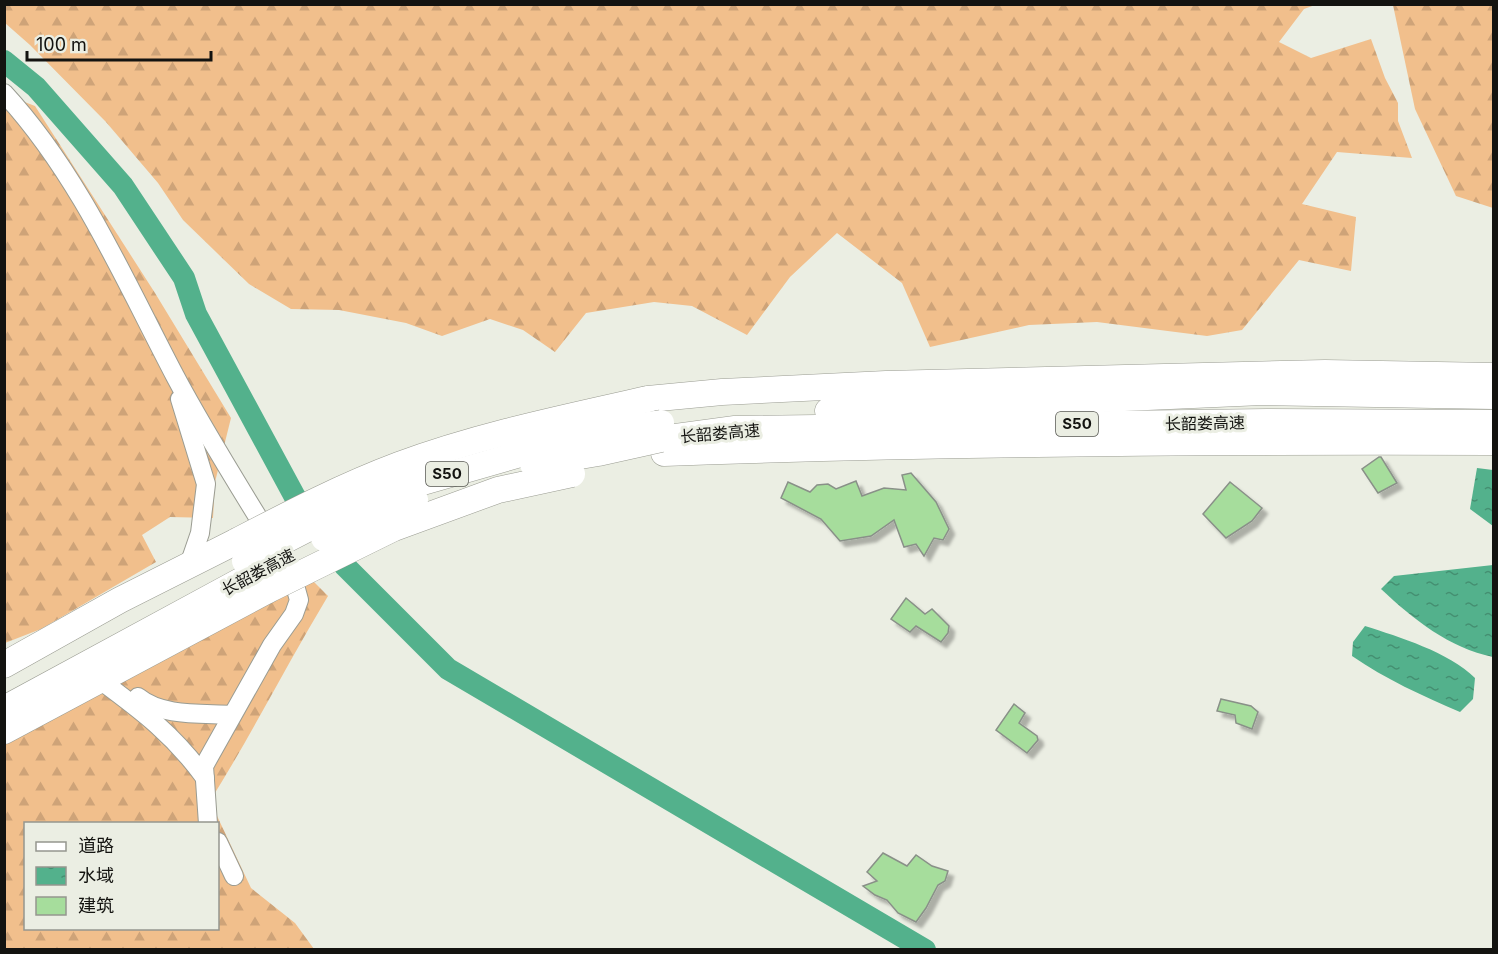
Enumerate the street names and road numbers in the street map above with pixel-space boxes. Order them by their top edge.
road number: S50 [1056,412,1098,436]
street label: 长韶娄高速 [1165,412,1245,434]
street label: 长韶娄高速 [679,420,761,446]
road number: S50 [426,462,468,486]
street label: 长韶娄高速 [218,544,298,600]

